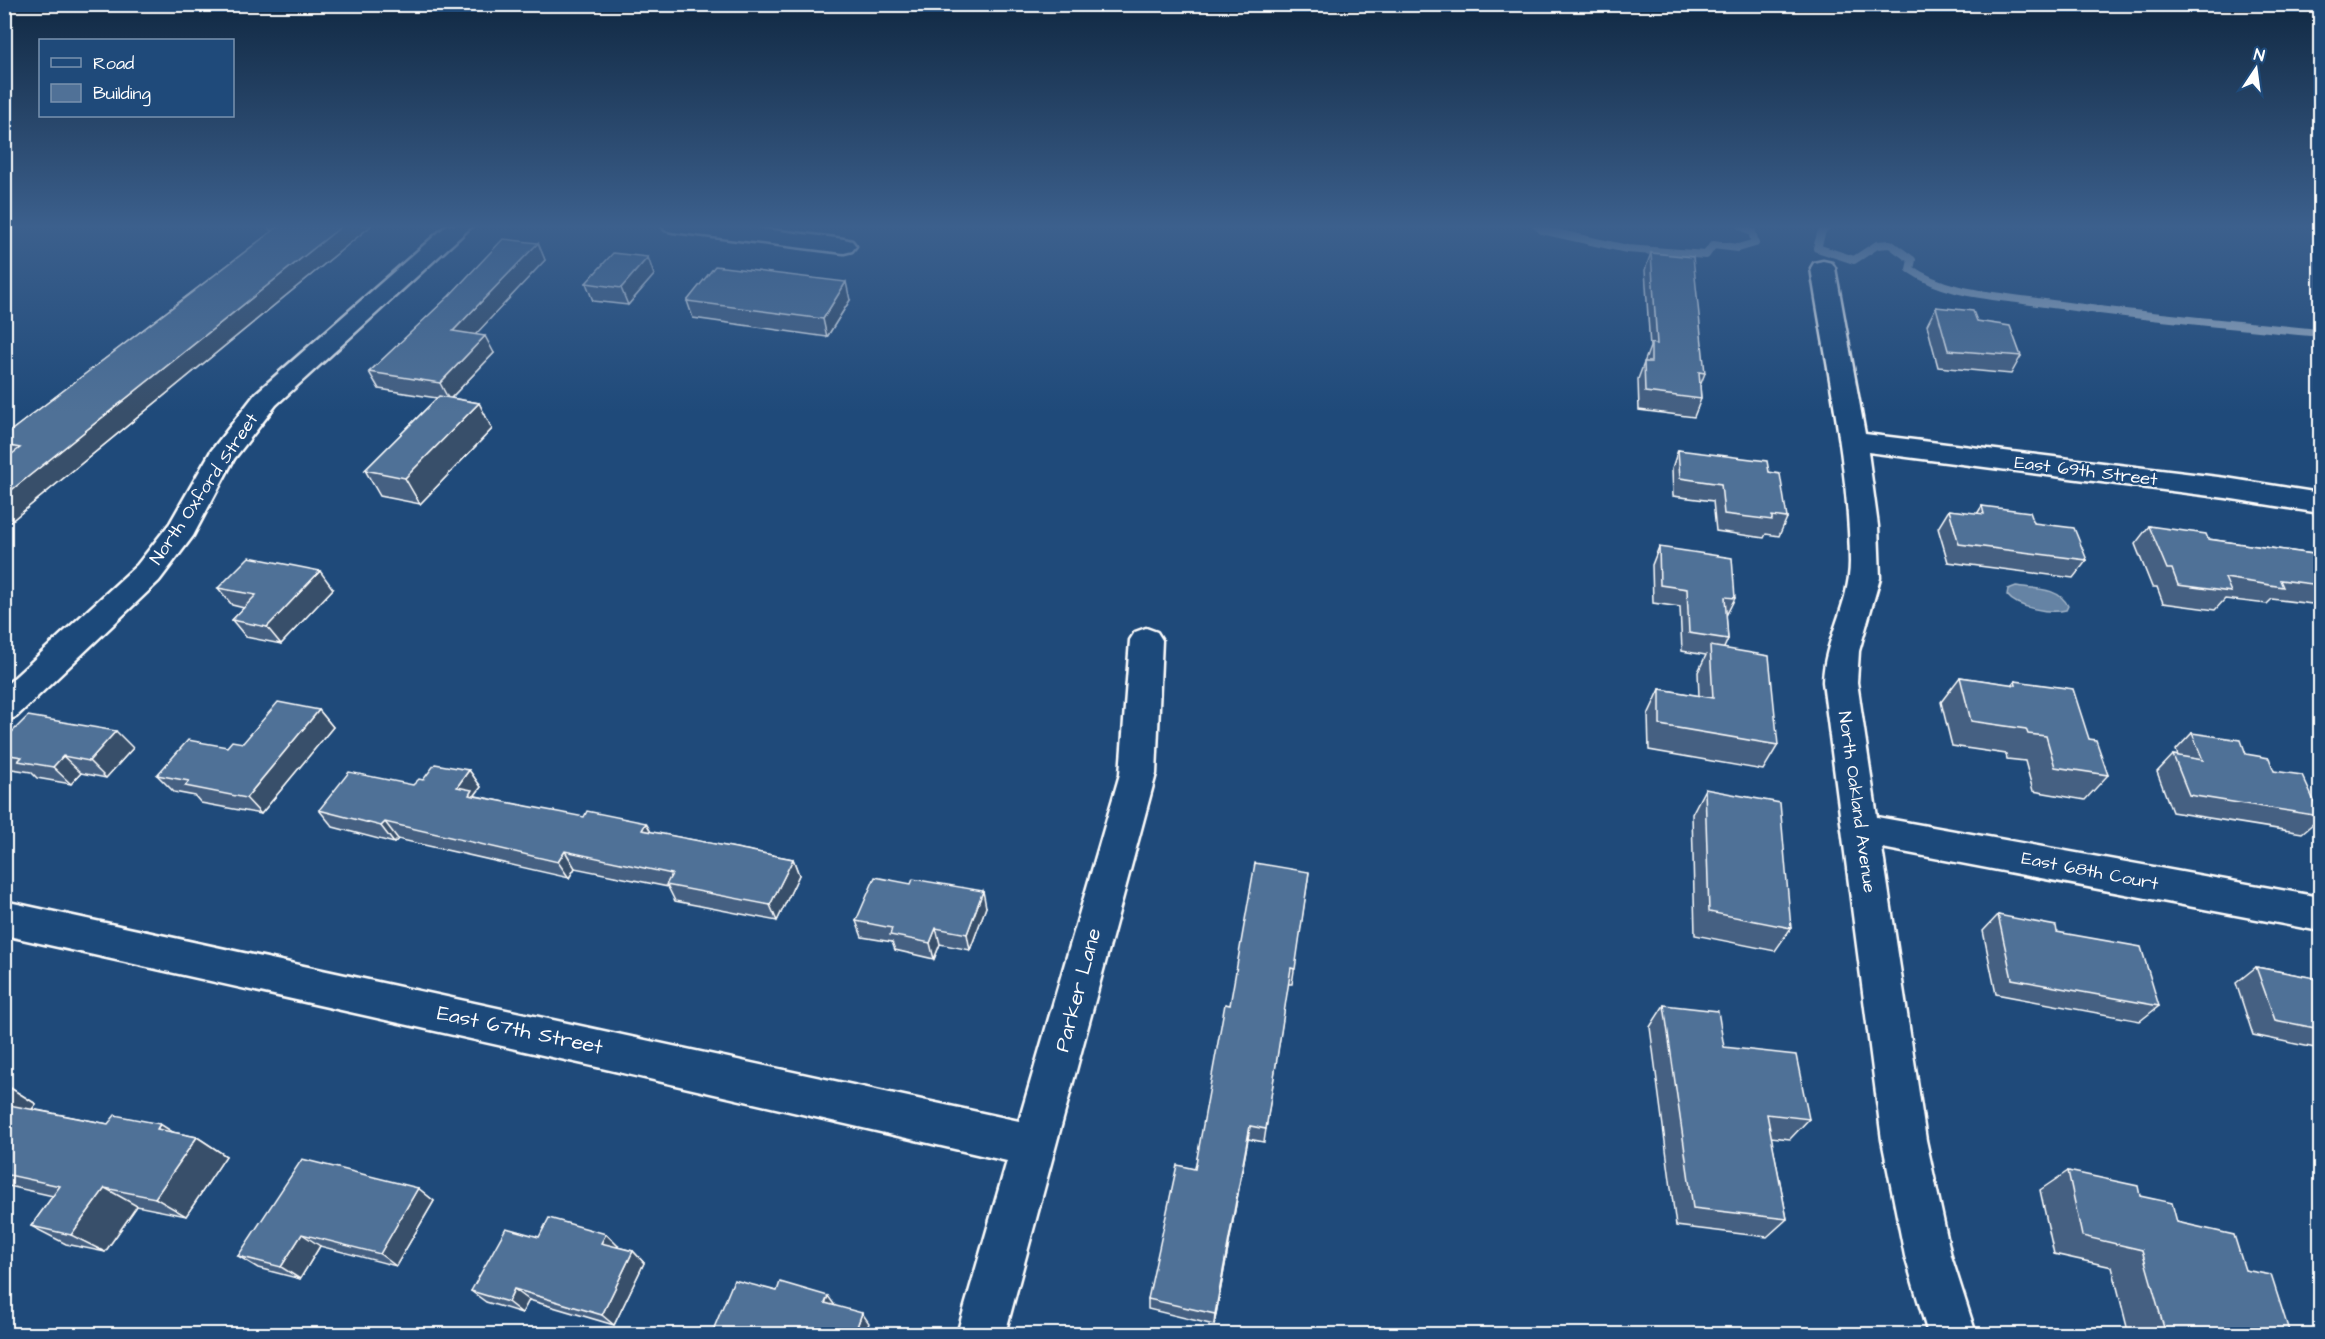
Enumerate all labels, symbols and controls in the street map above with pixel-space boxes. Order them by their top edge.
legend [39,39,234,117]
north arrow [2226,39,2286,99]
text: N [2252,44,2267,67]
text: Road [93,51,134,76]
text: Building [93,81,151,107]
street label: North Oxford Street [144,408,265,570]
street label: East 69th Street [2013,450,2160,492]
street label: North Oakland Avenue [1832,710,1882,895]
street label: East 68th Court [2019,845,2161,897]
street label: Parker Lane [1048,925,1108,1055]
street label: East 67th Street [434,998,606,1062]

